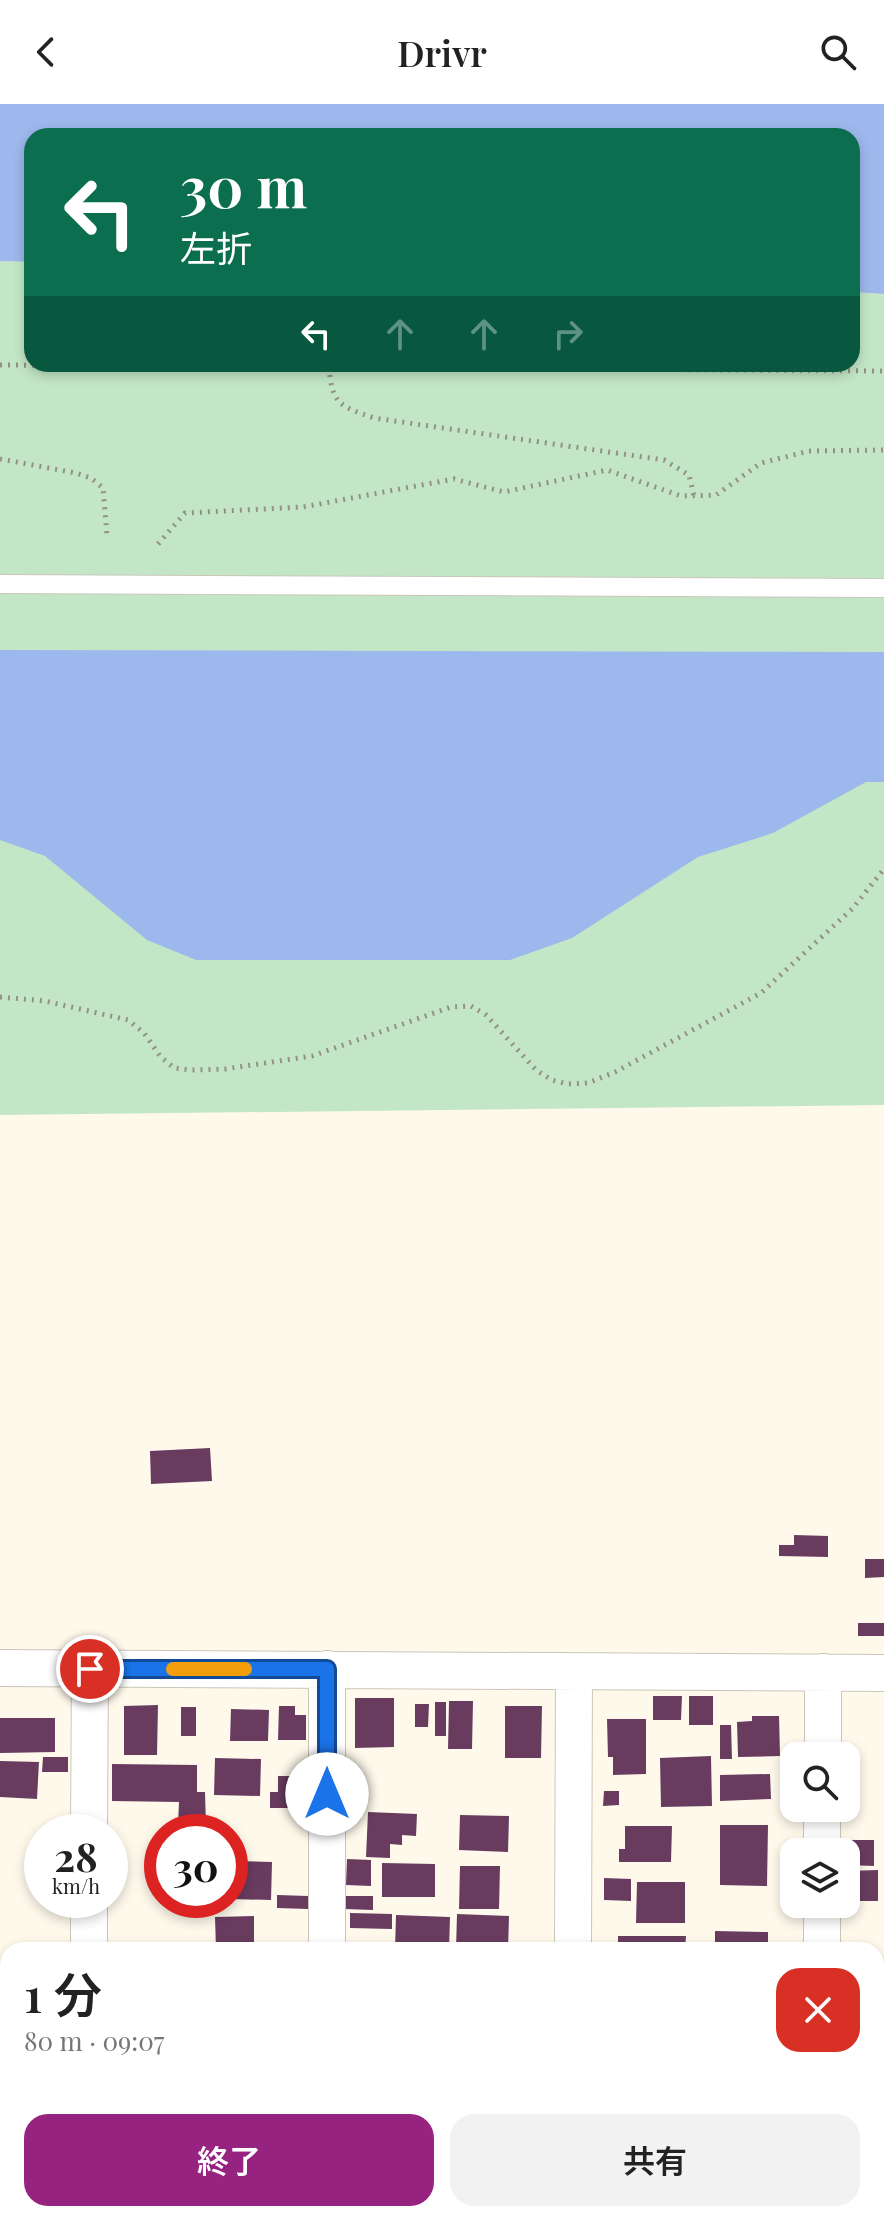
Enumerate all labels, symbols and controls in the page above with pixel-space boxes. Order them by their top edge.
text: Drivr [397,28,487,76]
icon: back [24,30,68,74]
icon: search [816,30,860,74]
text: 30 m [180,148,307,223]
icon: left [48,160,152,264]
text: 左折 [180,223,252,271]
icon: left [294,312,338,356]
icon: ahead [378,312,422,356]
icon: ahead [462,312,506,356]
icon: right [546,312,590,356]
pin [56,1635,124,1703]
icon: arrive [68,1647,112,1691]
map controls [780,1742,860,1918]
button: search [780,1742,860,1822]
position arrow [285,1752,369,1836]
speed limit sign: 30 [144,1814,248,1918]
text: 28 [54,1829,98,1882]
button: layers [780,1838,860,1918]
text: km/h [52,1872,100,1899]
text: 1 分 [24,1961,102,2025]
button: close [776,1968,860,2052]
text: 80 m · 09:07 [24,2023,164,2058]
button: 終了 [24,2114,434,2206]
button: 共有 [450,2114,860,2206]

